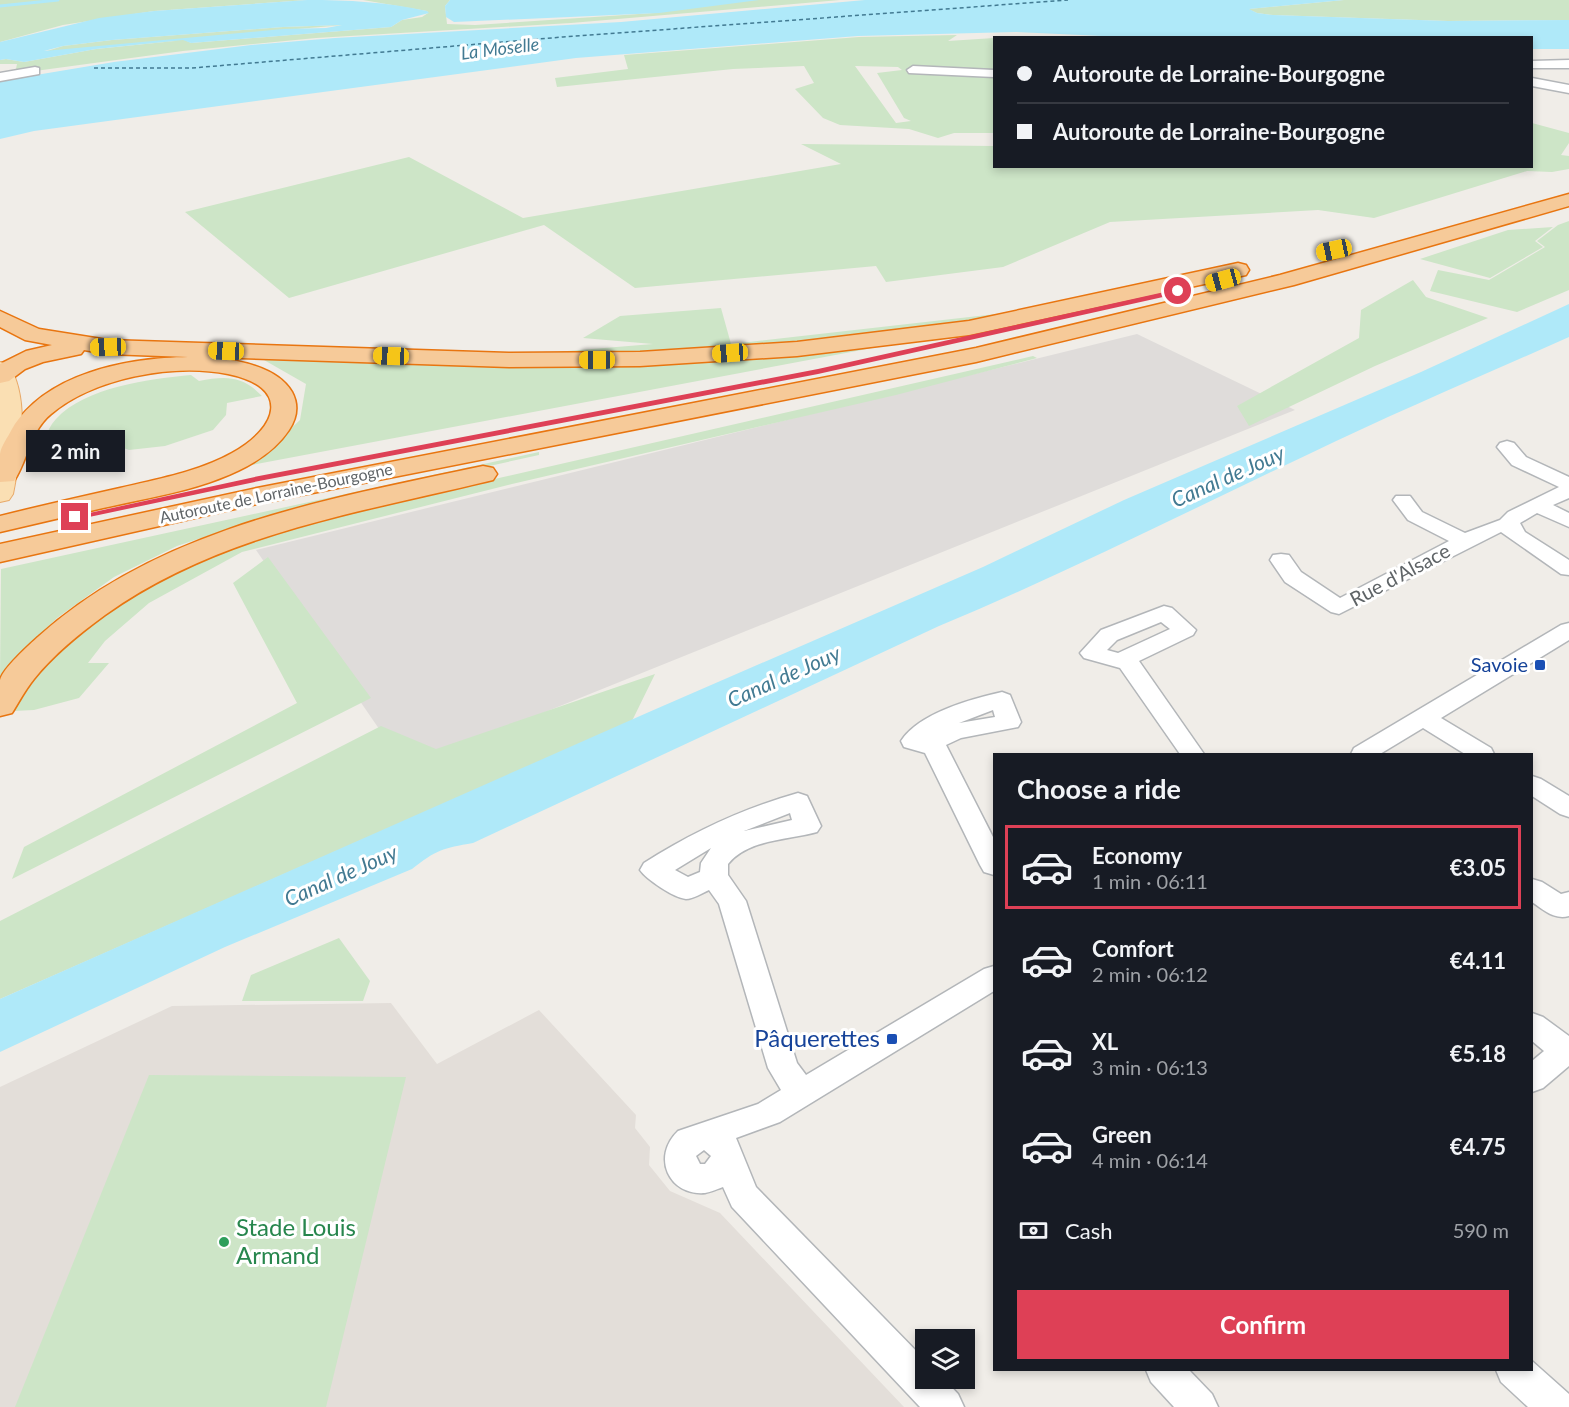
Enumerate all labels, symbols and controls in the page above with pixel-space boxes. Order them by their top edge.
water label: La Moselle [459,32,540,64]
text: Autoroute de Lorraine-Bourgogne [1053,60,1385,87]
text: Autoroute de Lorraine-Bourgogne [1053,118,1385,145]
car [1315,237,1353,263]
car [1203,267,1243,293]
route start [1164,277,1191,304]
car [90,337,126,357]
car [208,341,244,361]
car [711,343,749,363]
car [373,346,409,366]
car [579,351,615,369]
callout: 2 min [26,430,124,472]
text: 2 min [51,439,100,463]
water label: Canal de Jouy [1167,439,1289,512]
street label: Autoroute de Lorraine-Bourgogne [158,459,394,527]
route end [61,503,88,530]
street label: Rue d'Alsace [1345,538,1454,611]
water label: Canal de Jouy [723,639,845,712]
place label: Savoie [1471,652,1528,676]
marker: Savoie [1533,658,1547,672]
text: Choose a ride [1017,772,1181,805]
water label: Canal de Jouy [280,838,402,911]
icon: car [1020,840,1074,894]
text: Economy [1092,842,1182,869]
text: €3.05 [1450,854,1506,881]
text: 1 min · 06:11 [1092,869,1208,893]
icon: car [1020,933,1074,987]
text: Comfort [1092,935,1174,962]
text: €4.11 [1450,947,1506,974]
text: 2 min · 06:12 [1092,962,1208,986]
place label: Pâquerettes [754,1023,880,1052]
icon: car [1020,1026,1074,1080]
text: XL [1092,1028,1118,1055]
marker: Pâquerettes [885,1032,899,1046]
text: €5.18 [1450,1040,1506,1067]
text: 3 min · 06:13 [1092,1055,1208,1079]
icon: car [1020,1119,1074,1173]
text: Green [1092,1121,1152,1148]
text: €4.75 [1450,1133,1506,1160]
text: 4 min · 06:14 [1092,1148,1208,1172]
place label: Stade Louis Armand [236,1212,356,1269]
icon: cash [1017,1214,1050,1247]
text: Cash [1065,1217,1112,1244]
text: 590 m [1453,1218,1509,1242]
marker: Stade Louis Armand [217,1235,231,1249]
button: Confirm [1017,1290,1509,1359]
map controls [915,1329,975,1389]
button: layers [915,1329,975,1389]

